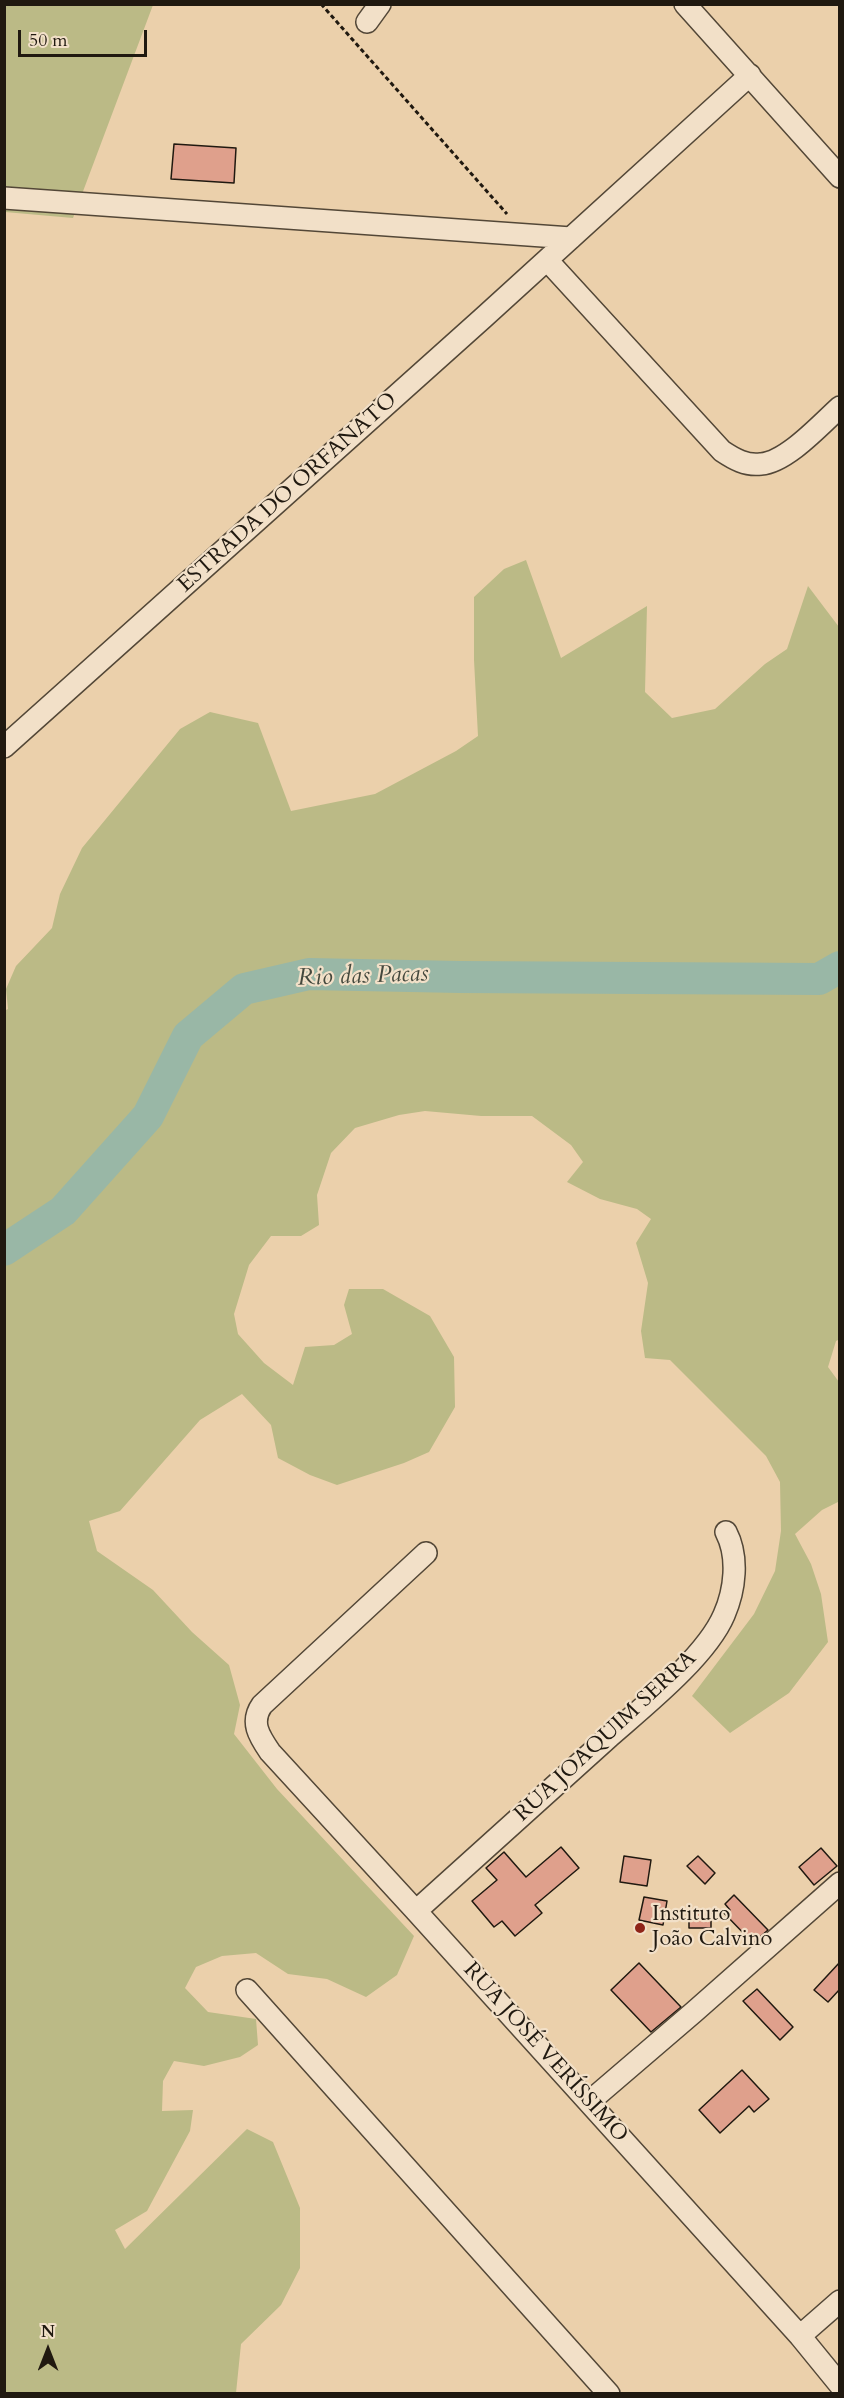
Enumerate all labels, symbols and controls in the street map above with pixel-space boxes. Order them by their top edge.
scale bar [21,18,150,56]
text: 50 m [29,28,68,53]
street label: ESTRADA DO ORFANATO [173,388,403,598]
water label: Rio das Pacas [297,960,429,994]
street label: RUA JOAQUIM SERRA [510,1646,702,1828]
place label: Instituto João Calvino [652,1902,772,1954]
marker: Instituto João Calvino [633,1921,647,1935]
street label: RUA JOSÉ VERÍSSIMO [457,1957,633,2149]
north arrow [18,2320,78,2380]
text: N [41,2321,55,2343]

